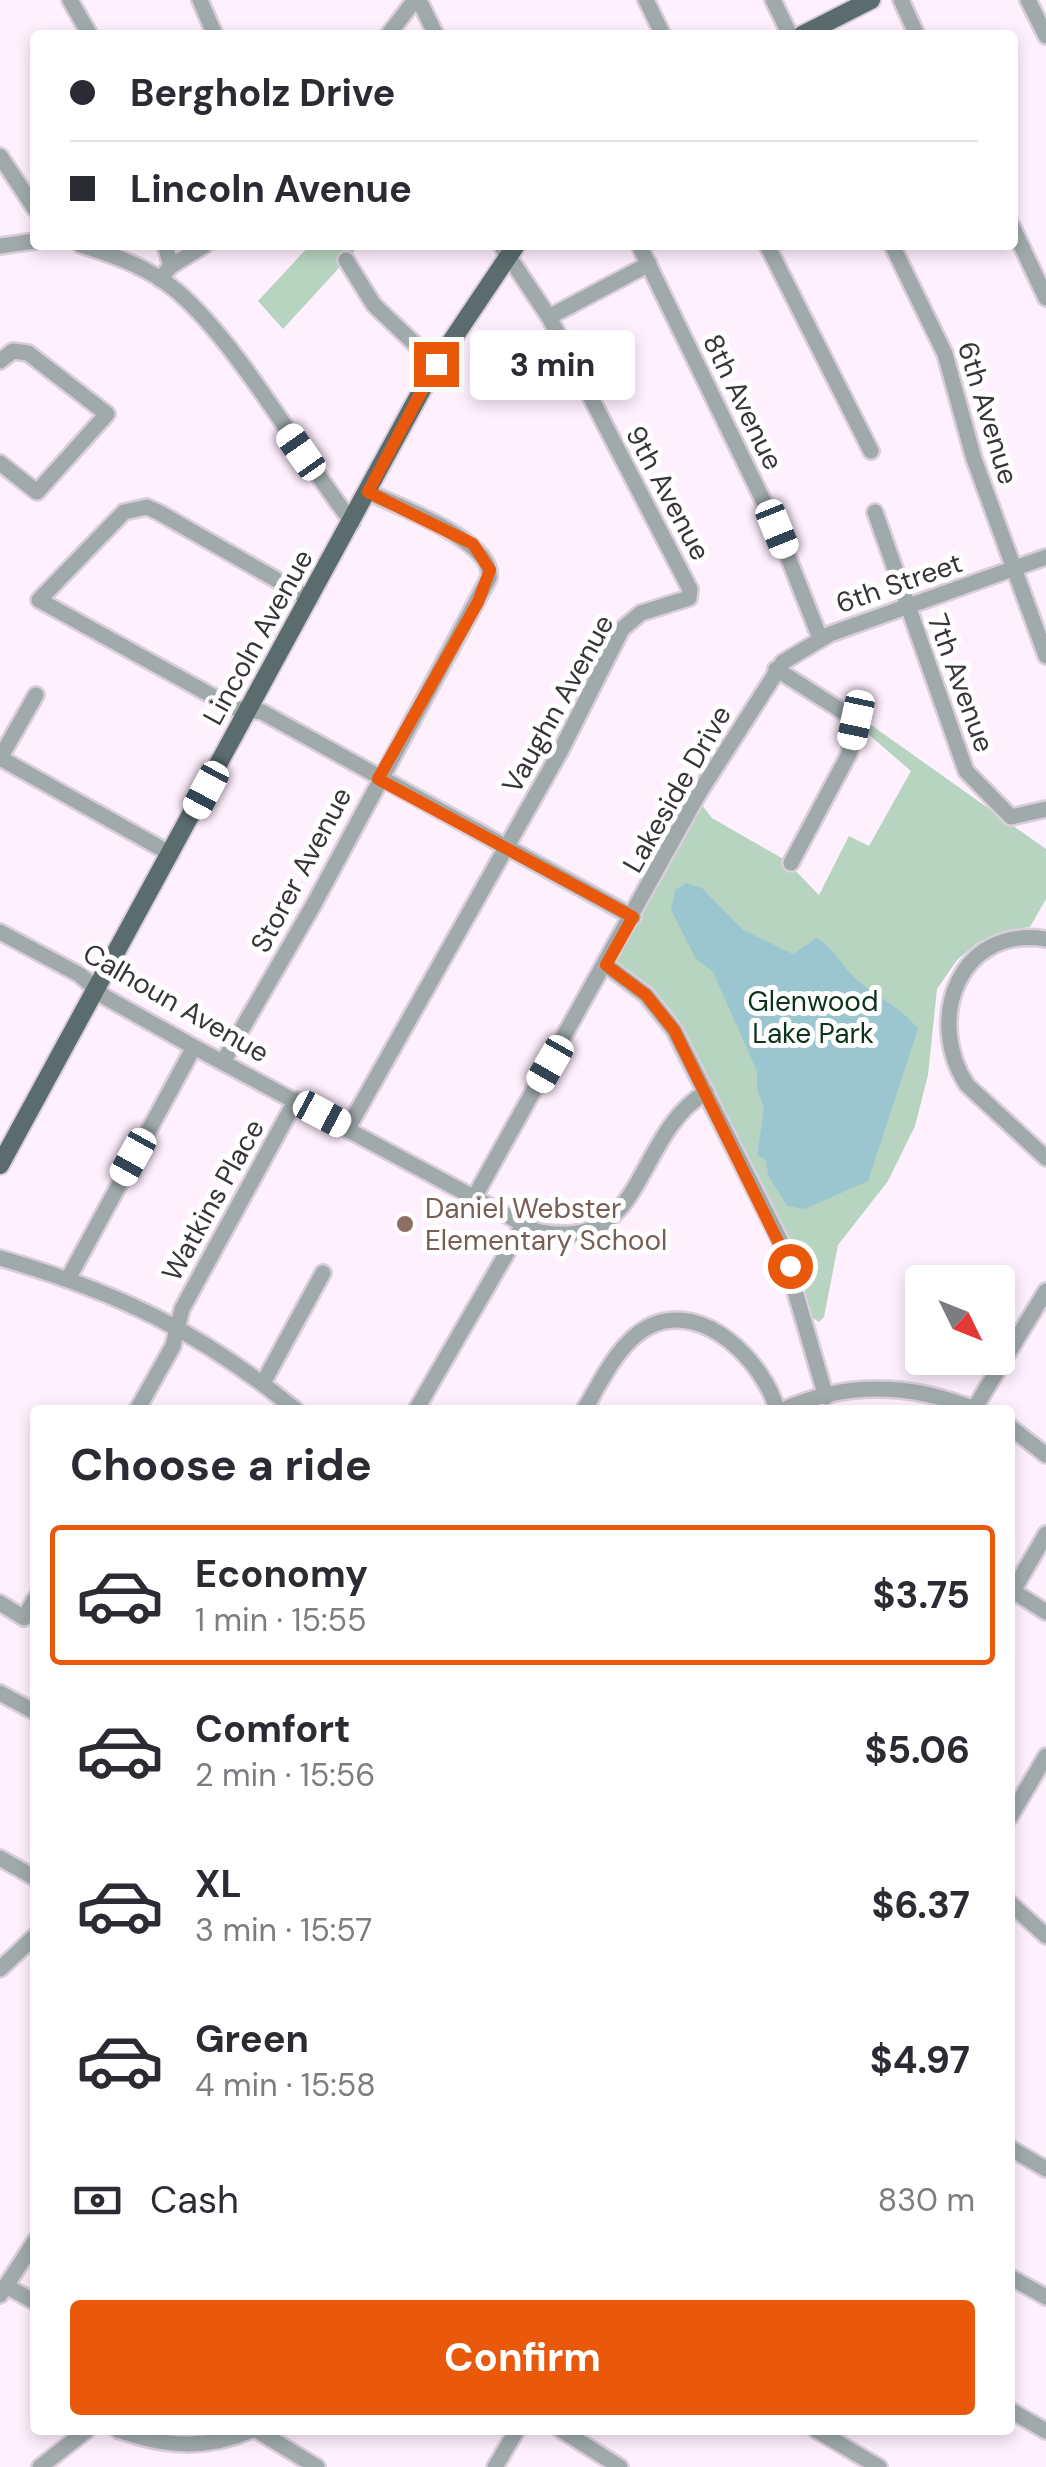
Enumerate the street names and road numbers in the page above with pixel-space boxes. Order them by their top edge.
street label: 8th Avenue [694,328,792,476]
street label: 6th Avenue [949,337,1027,489]
street label: 9th Avenue [617,419,719,567]
street label: Lincoln Avenue [195,543,321,731]
street label: 6th Street [831,544,967,622]
street label: Vaughn Avenue [494,608,622,800]
street label: 7th Avenue [919,609,1003,757]
street label: Lakeside Drive [614,699,740,879]
street label: Storer Avenue [242,781,360,959]
street label: Calhoun Avenue [76,935,276,1071]
street label: Watkins Place [153,1112,273,1288]

